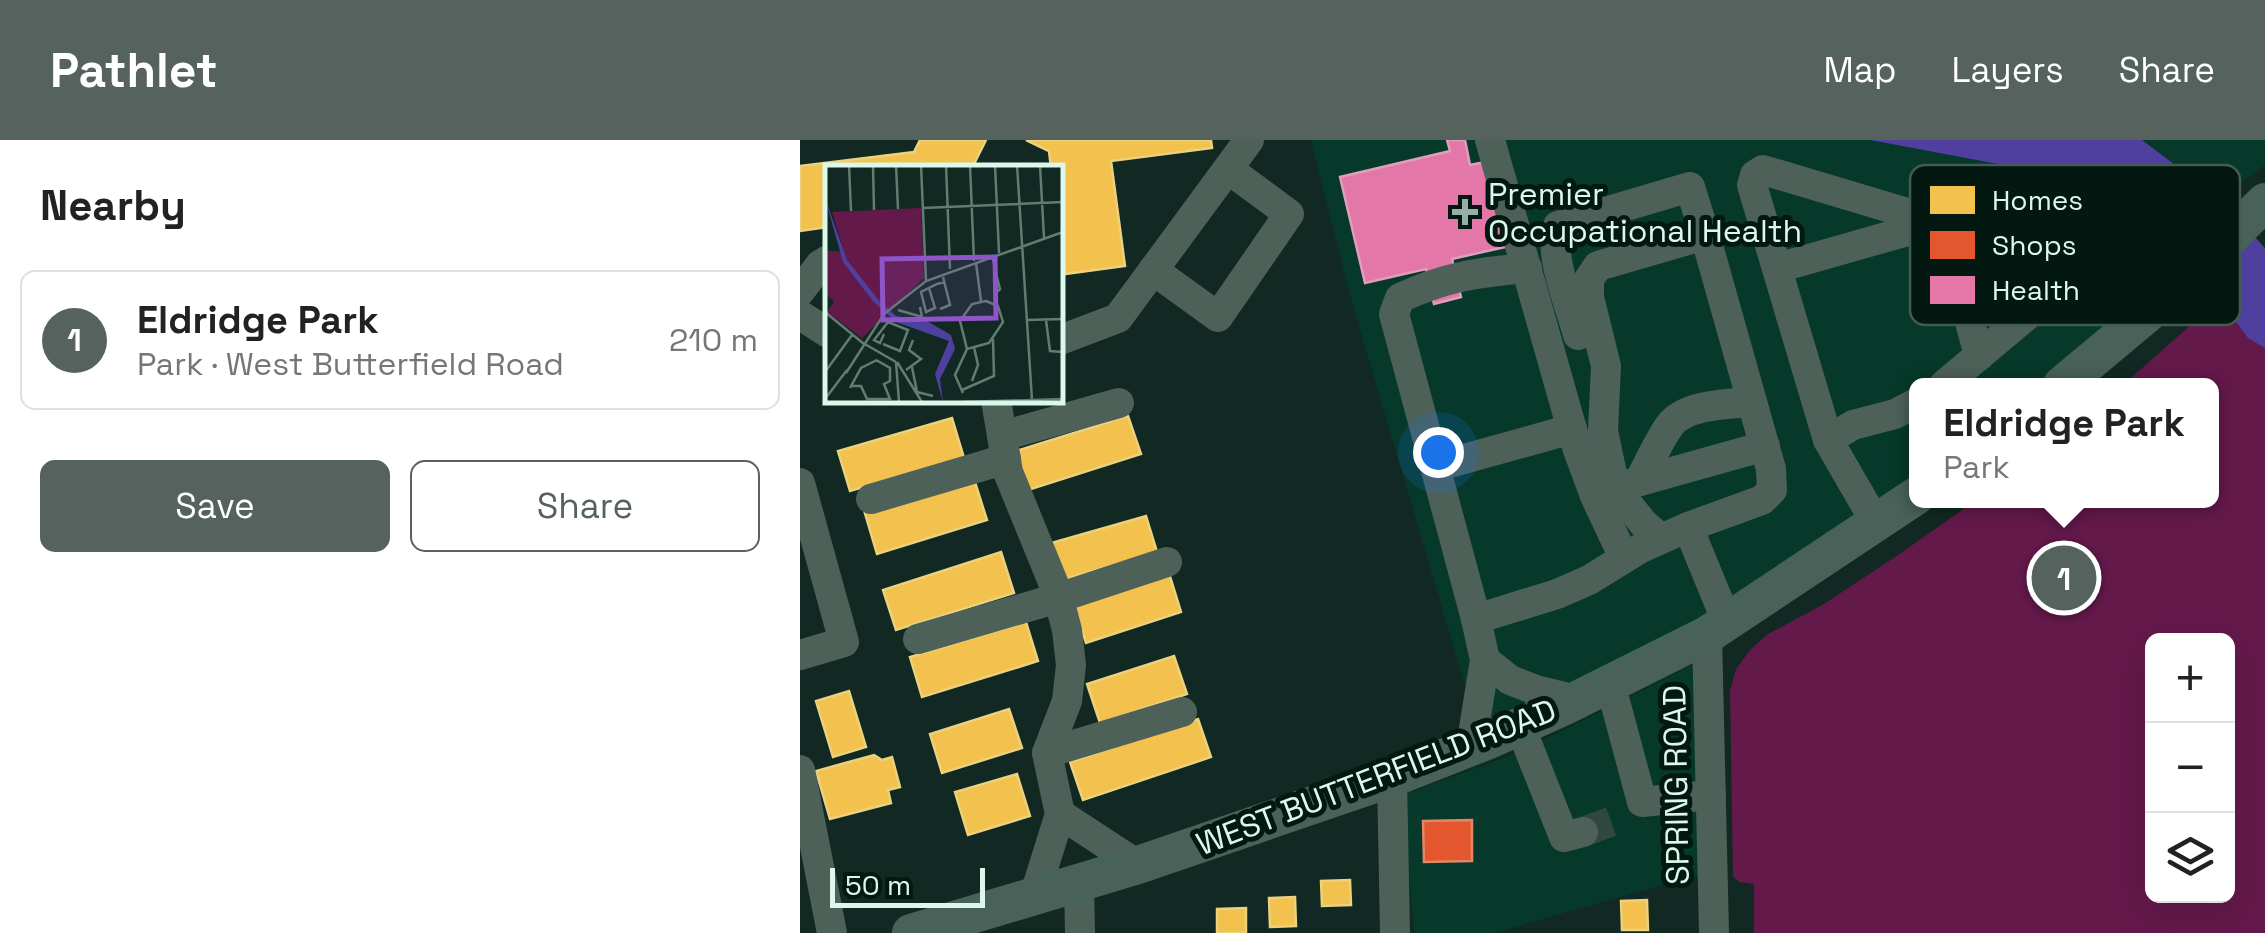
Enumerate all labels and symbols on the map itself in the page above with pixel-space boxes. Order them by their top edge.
inset map [825,165,1062,402]
legend [1910,165,2240,325]
place label: Premier Occupational Health [1488,174,1802,251]
text: Homes [1992,182,2083,218]
marker: Premier Occupational Health [1452,199,1478,225]
text: Shops [1992,227,2076,263]
text: Health [1992,272,2080,308]
your location [1413,427,1464,478]
pin: 1 [2032,540,2096,616]
street label: SPRING ROAD [1654,685,1698,885]
street label: WEST BUTTERFIELD ROAD [1191,690,1561,864]
scale bar [830,863,985,908]

